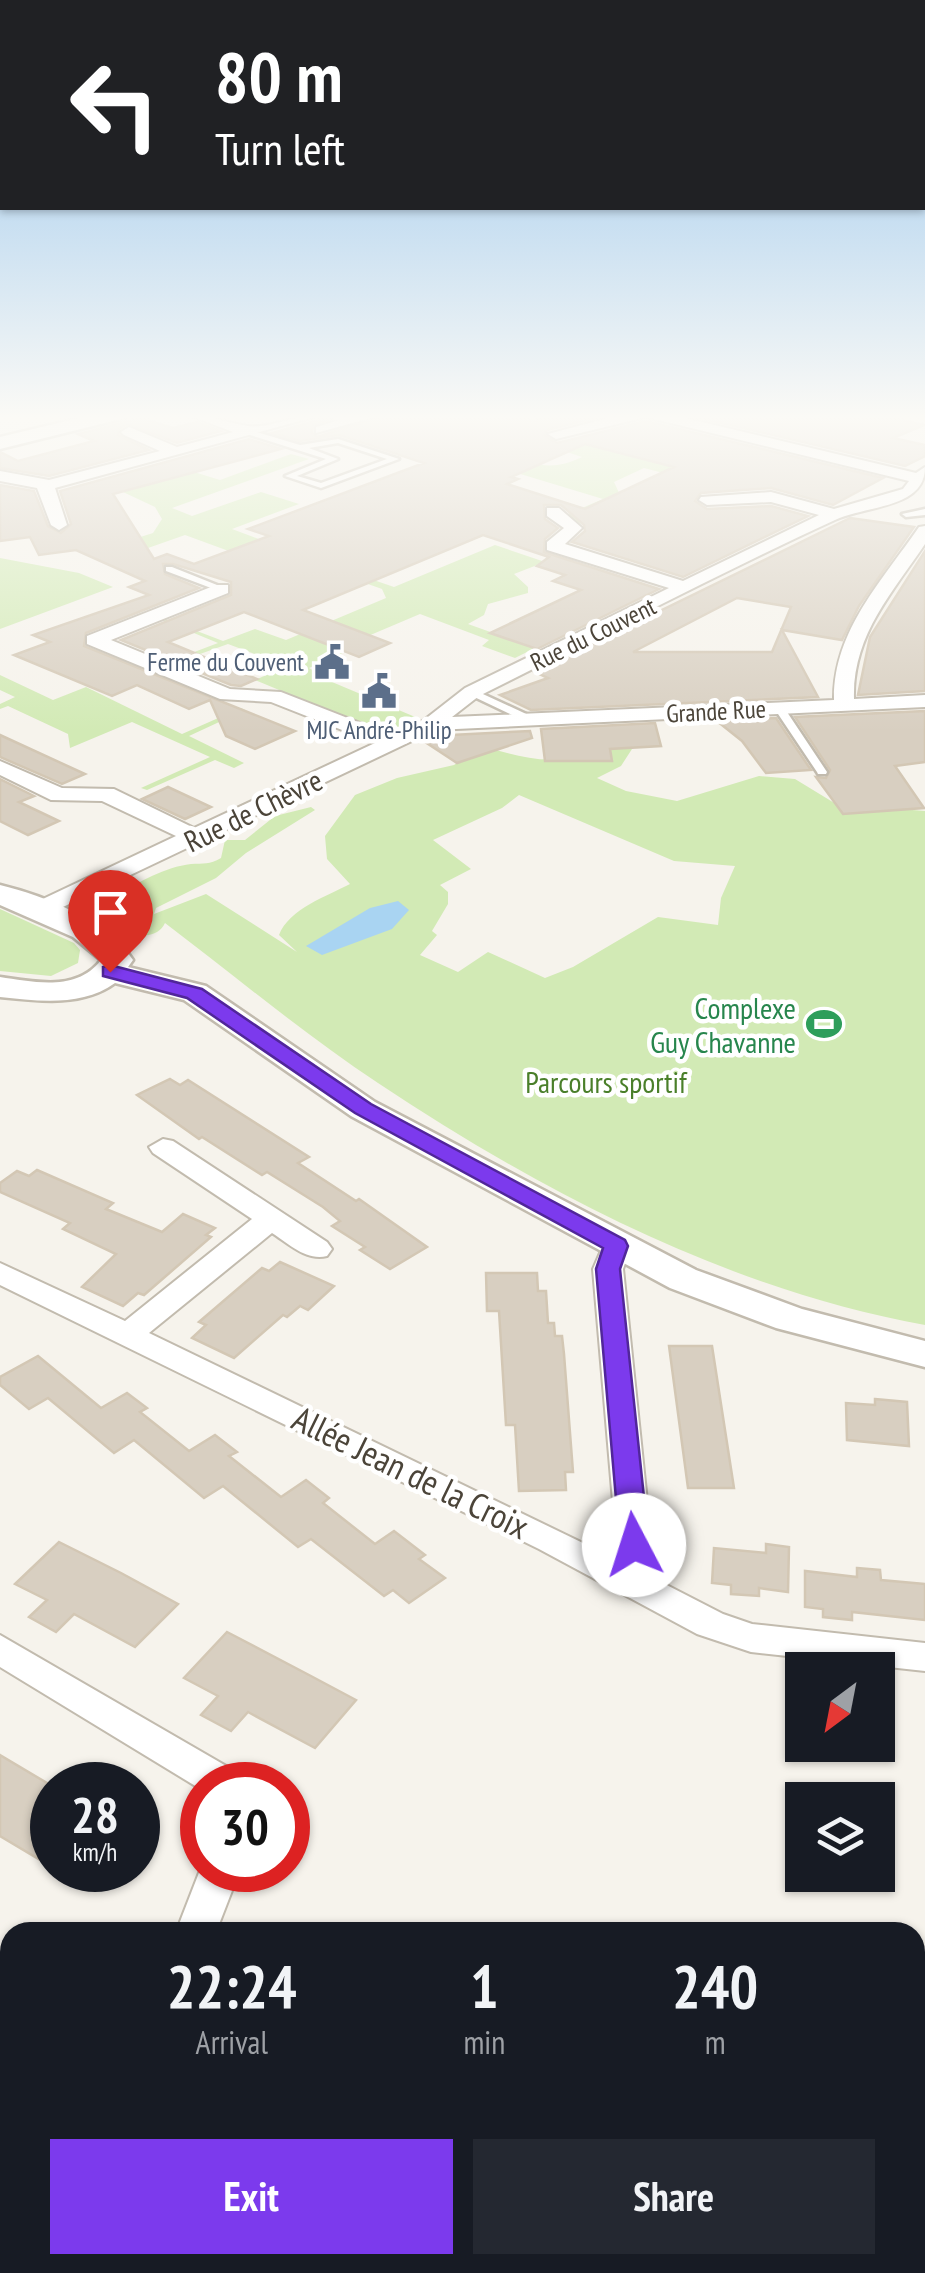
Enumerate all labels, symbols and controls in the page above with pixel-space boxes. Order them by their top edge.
text: 80 m [215,31,343,121]
icon: left [50,40,180,170]
text: Turn left [215,119,345,177]
street label: Rue du Couvent [525,590,661,678]
public building icon: Ferme du Couvent [313,643,351,681]
place label: Ferme du Couvent [147,646,304,678]
public building icon: MJC André-Philip [360,672,398,710]
street label: Grande Rue [665,692,767,730]
place label: MJC André-Philip [306,714,452,746]
street label: Rue de Chèvre [177,760,329,860]
pin [68,870,153,973]
icon: arrive [83,885,138,940]
place label: Complexe Guy Chavanne [650,988,796,1061]
sports icon: Complexe Guy Chavanne [805,1005,843,1043]
park label: Parcours sportif [525,1062,688,1101]
street label: Allée Jean de la Croix [285,1395,537,1549]
position arrow [582,1493,686,1597]
north arrow [785,1652,895,1762]
map controls [785,1652,895,1892]
speed limit sign: 30 [180,1762,310,1892]
text: 28 [71,1782,119,1847]
button: layers [785,1782,895,1892]
text: km/h [73,1836,117,1868]
text: 22:24 [167,1947,297,2025]
text: 1 [470,1947,499,2025]
text: 240 [672,1947,758,2025]
text: Arrival [196,2021,268,2063]
text: min [463,2021,505,2063]
text: m [705,2021,726,2063]
button: Exit [50,2139,453,2254]
button: Share [473,2139,875,2254]

